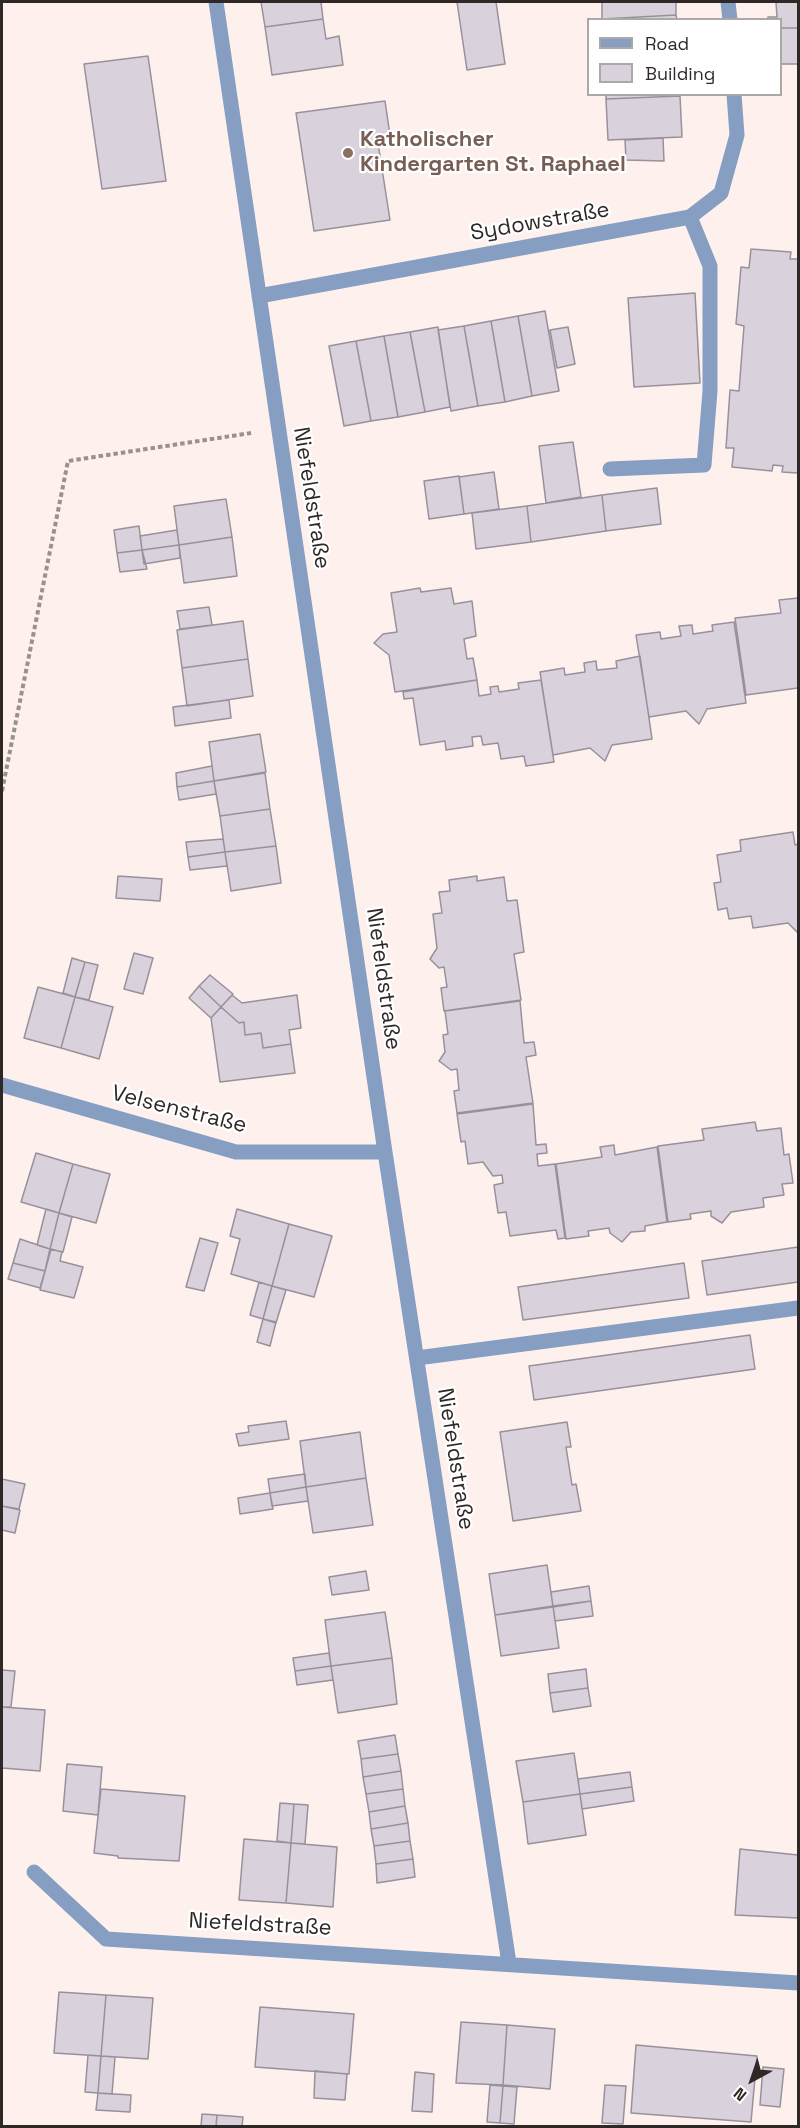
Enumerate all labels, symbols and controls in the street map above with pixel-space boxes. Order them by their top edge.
legend [587,18,782,96]
text: Road [645,32,689,55]
text: Building [645,62,715,85]
place label: Katholischer Kindergarten St. Raphael [360,127,626,178]
marker: Katholischer Kindergarten St. Raphael [341,146,355,160]
street label: Sydowstraße [468,197,612,247]
street label: Niefeldstraße [287,425,335,571]
street label: Niefeldstraße [360,906,406,1052]
street label: Velsenstraße [109,1080,249,1140]
street label: Niefeldstraße [431,1386,479,1532]
street label: Niefeldstraße [188,1908,332,1942]
north arrow [722,2050,782,2110]
text: N [729,2083,751,2106]

